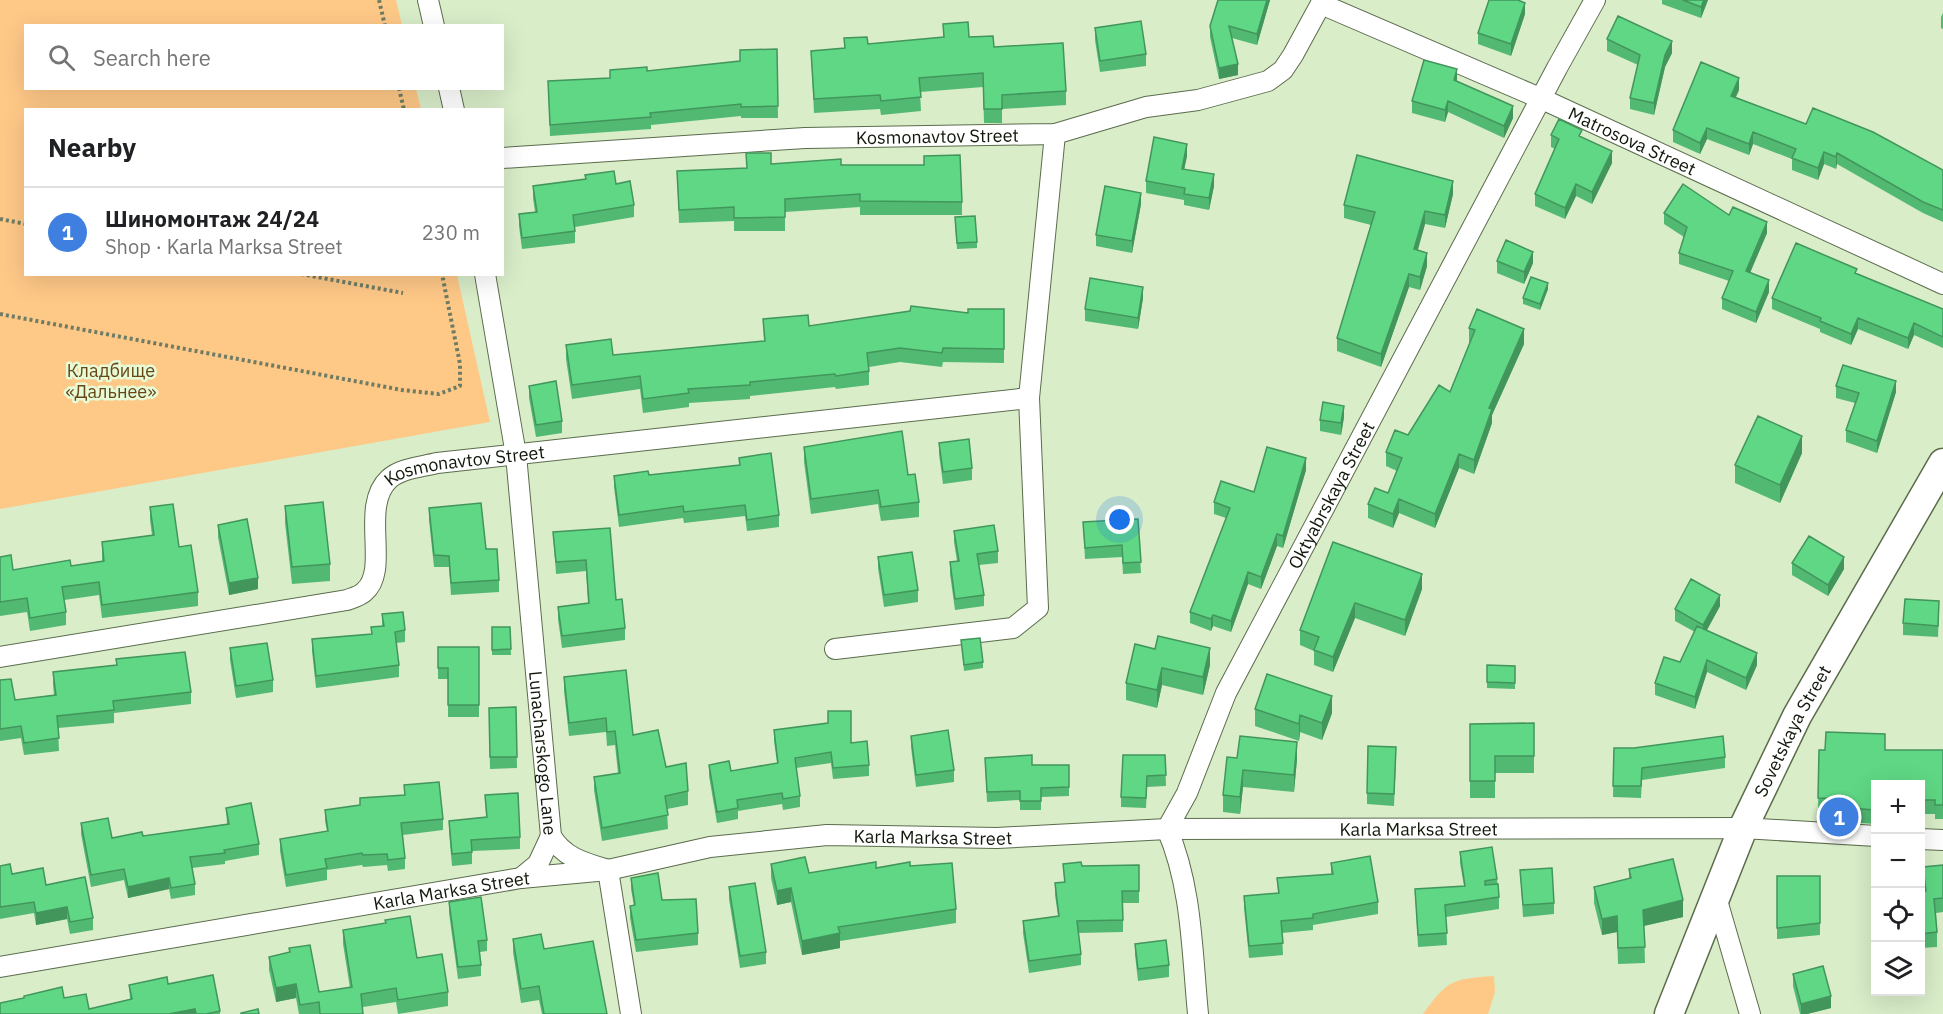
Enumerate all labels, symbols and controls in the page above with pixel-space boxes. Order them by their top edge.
search box [24,24,504,90]
icon: search [45,41,78,74]
text: Search here [93,43,211,72]
street label: Matrosova Street [1565,101,1700,180]
street label: Kosmonavtov Street [856,123,1019,149]
text: Nearby [48,130,136,164]
text: Шиномонтаж 24/24 [105,204,319,233]
text: 1 [62,219,74,246]
text: 230 m [422,219,480,246]
text: Shop · Karla Marksa Street [105,233,343,260]
park label: Кладбище «Дальнее» [66,359,156,403]
street label: Oktyabrskaya Street [1282,417,1379,573]
street label: Kosmonavtov Street [379,440,546,490]
your location [1105,505,1134,534]
street label: Sovetskaya Street [1748,661,1835,800]
street label: Lunacharskogo Lane [524,670,562,836]
map controls [1871,780,1925,996]
button: + [1871,780,1925,834]
pin: 1 [1820,794,1858,840]
street label: Karla Marksa Street [1339,817,1498,840]
street label: Karla Marksa Street [853,824,1013,850]
button: − [1871,834,1925,888]
street label: Karla Marksa Street [371,866,531,915]
button: locate [1871,888,1925,942]
button: layers [1871,942,1925,996]

